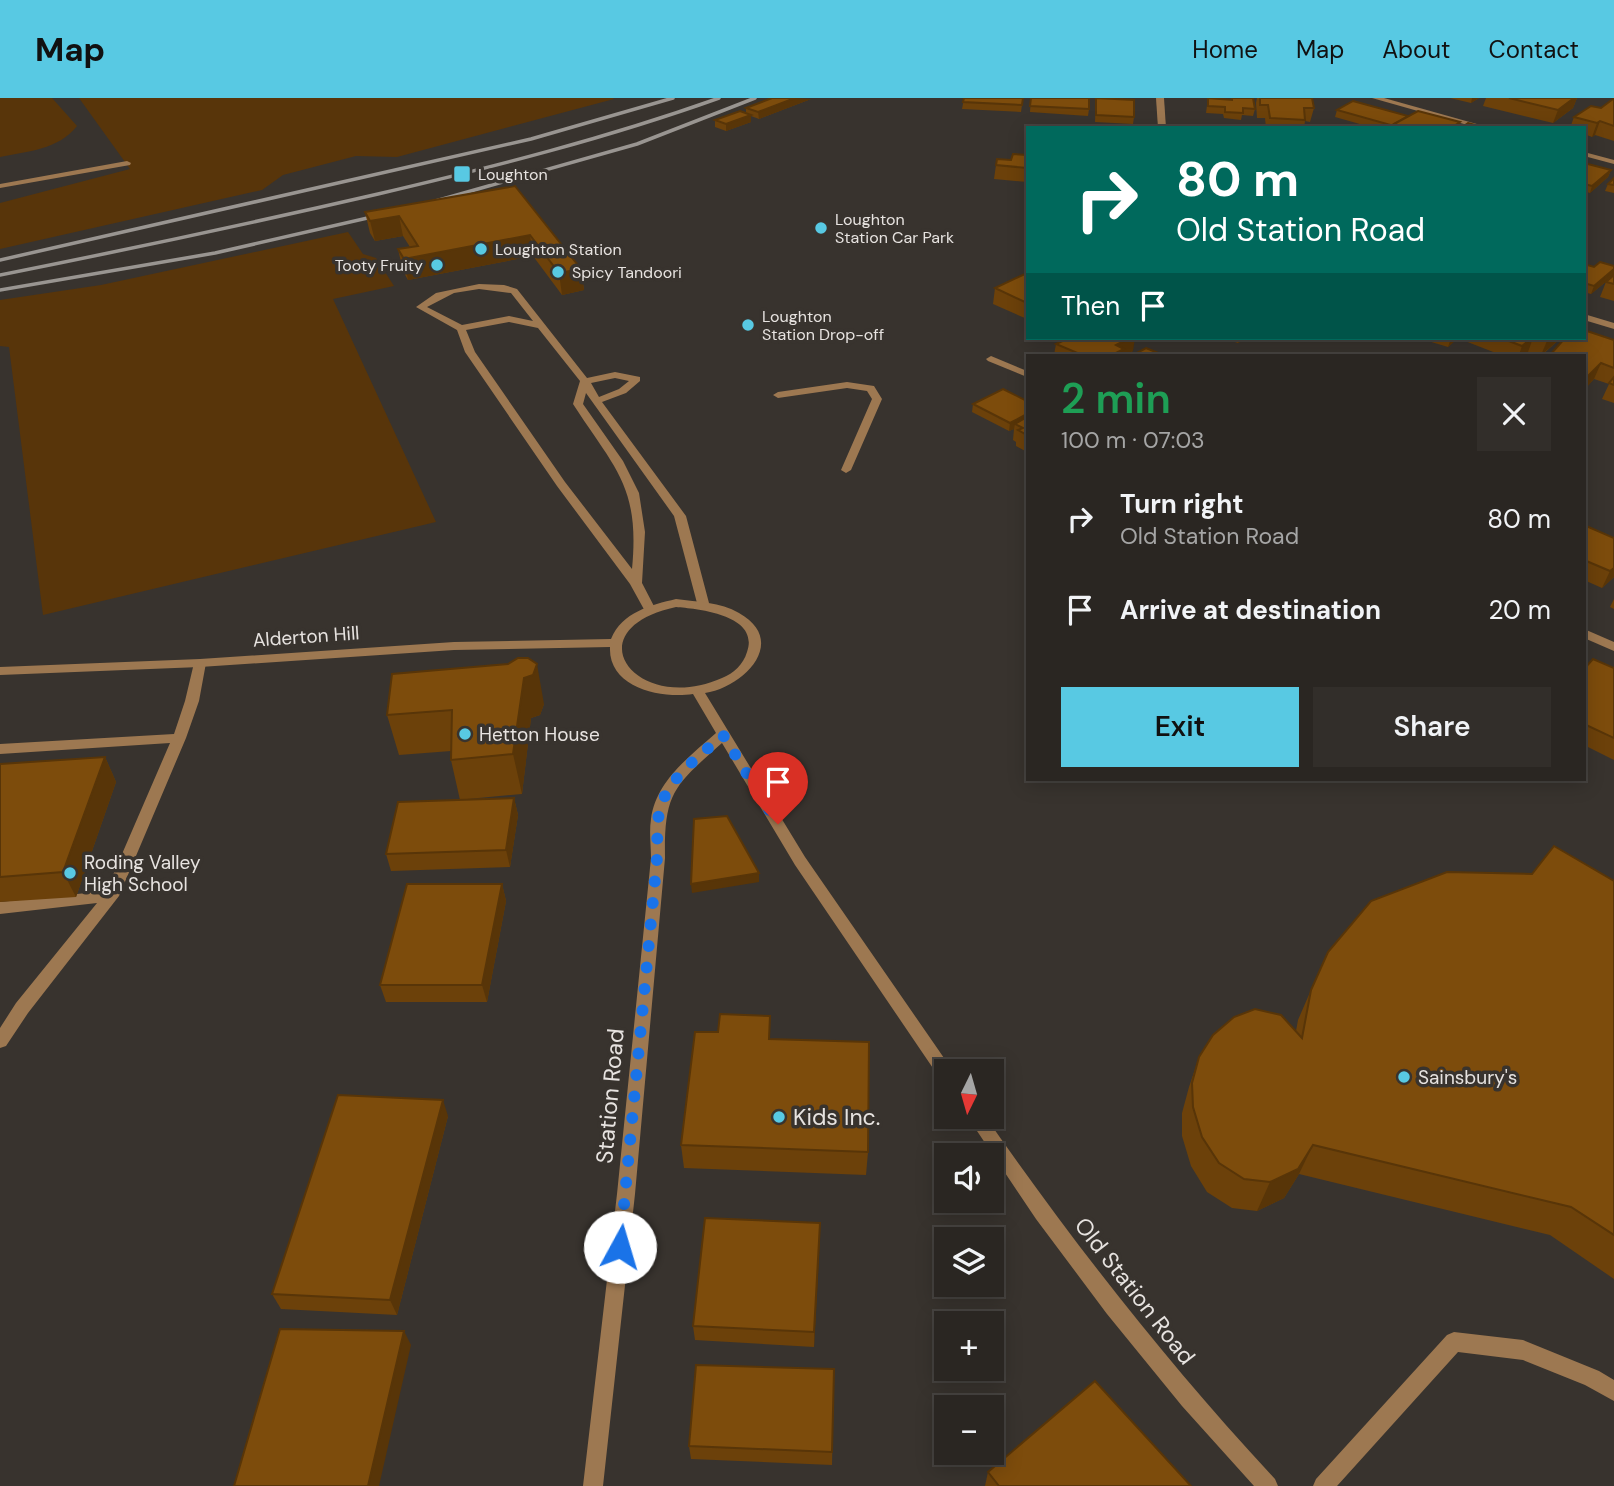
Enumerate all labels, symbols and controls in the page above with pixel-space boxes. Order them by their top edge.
text: Map [35,28,105,71]
text: Home [1192,34,1258,65]
text: Map [1296,34,1344,65]
text: About [1382,34,1451,65]
text: Contact [1489,34,1579,65]
text: 80 m [1176,147,1299,211]
icon: right [1061,154,1152,245]
marker: Loughton [452,164,472,184]
place label: Loughton [478,164,548,185]
place label: Loughton Station Car Park [835,209,954,248]
text: Old Station Road [1176,209,1425,251]
marker: Loughton Station Car Park [813,220,829,236]
place label: Loughton Station [495,239,622,260]
marker: Loughton Station [473,241,489,257]
place label: Tooty Fruity [335,255,423,276]
marker: Tooty Fruity [429,257,445,273]
place label: Spicy Tandoori [572,262,682,283]
marker: Spicy Tandoori [550,264,566,280]
icon: arrive [1134,287,1172,325]
text: Then [1061,289,1120,323]
place label: Loughton Station Drop-off [762,306,884,345]
marker: Loughton Station Drop-off [740,317,756,333]
text: 2 min [1061,371,1171,426]
button: close [1477,377,1551,451]
text: 100 m · 07:03 [1061,425,1205,455]
text: Turn right [1120,487,1244,521]
icon: right [1061,500,1099,538]
text: 80 m [1487,502,1551,536]
text: Old Station Road [1120,521,1299,551]
icon: arrive [1061,591,1099,629]
text: Arrive at destination [1120,593,1381,627]
text: 20 m [1488,593,1551,627]
street label: Alderton Hill [252,620,360,653]
button: Exit [1061,687,1299,767]
button: Share [1313,687,1551,767]
place label: Hetton House [479,722,600,747]
marker: Hetton House [457,726,473,742]
pin [748,752,808,824]
icon: arrive [759,763,797,801]
place label: Roding Valley High School [84,850,201,897]
marker: Roding Valley High School [62,865,78,881]
street label: Station Road [589,1027,631,1165]
north arrow [934,1059,1004,1129]
map controls [934,1059,1004,1465]
place label: Sainsbury's [1418,1065,1517,1090]
marker: Sainsbury's [1396,1069,1412,1085]
place label: Kids Inc. [793,1102,880,1132]
marker: Kids Inc. [771,1109,787,1125]
button: sound [934,1143,1004,1213]
position arrow [583,1210,657,1284]
street label: Old Station Road [1068,1211,1202,1371]
button: layers [934,1227,1004,1297]
button: + [934,1311,1004,1381]
button: − [934,1395,1004,1465]

